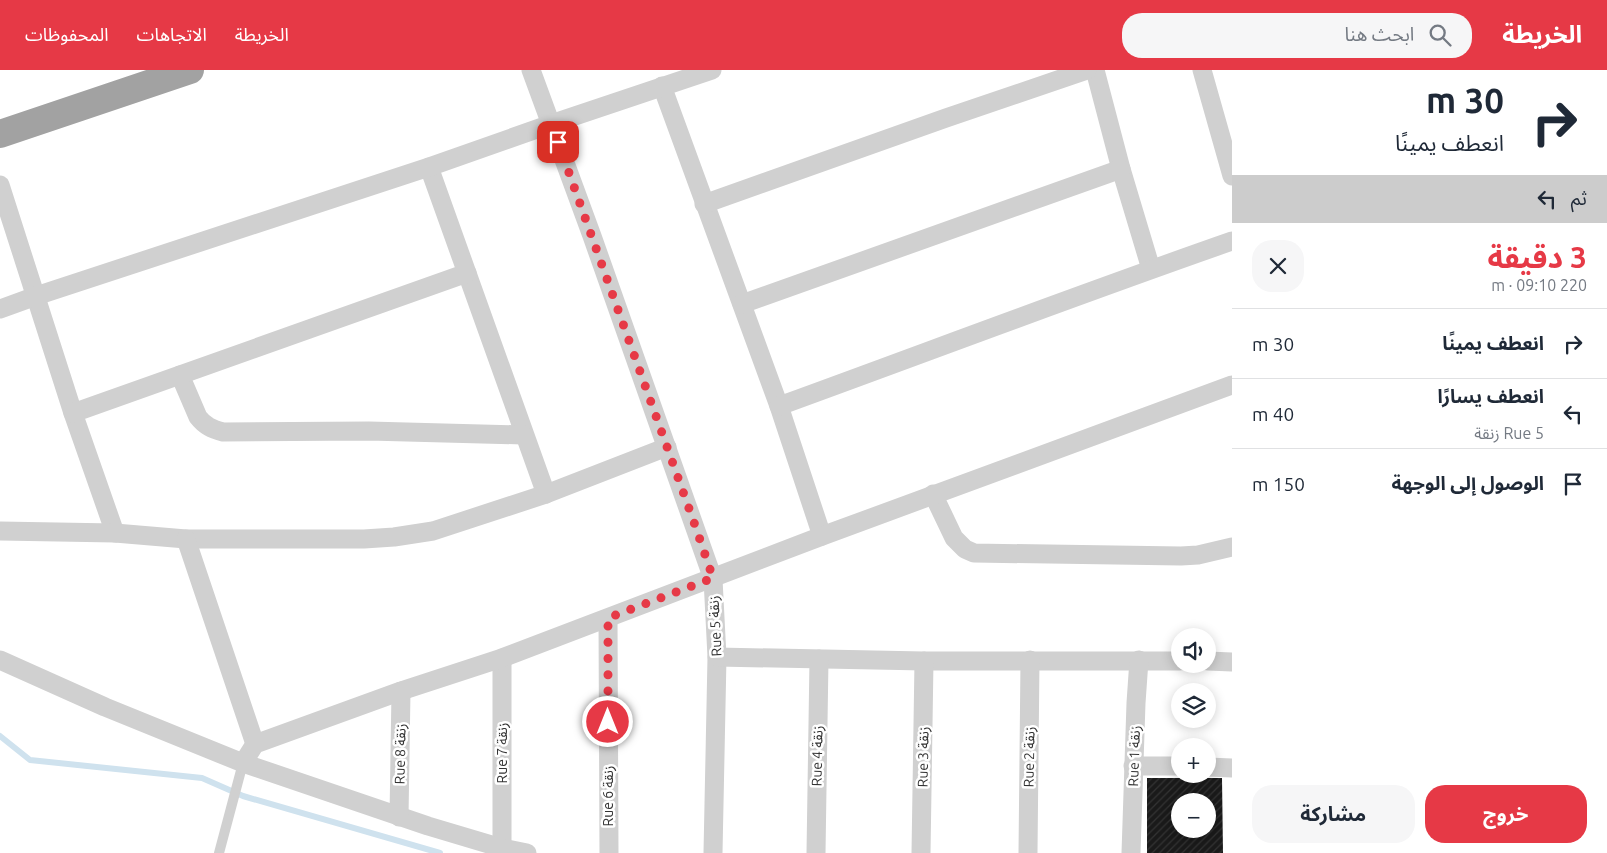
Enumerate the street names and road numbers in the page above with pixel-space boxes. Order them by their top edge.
street label: Rue 5 زنقة [705,595,726,657]
street label: Rue 8 زنقة [391,723,410,785]
street label: Rue 7 زنقة [494,723,511,783]
street label: Rue 4 زنقة [808,725,827,787]
street label: Rue 1 زنقة [1125,725,1144,787]
street label: Rue 3 زنقة [914,726,933,788]
street label: Rue 2 زنقة [1020,726,1039,788]
street label: Rue 6 زنقة [600,766,617,826]

